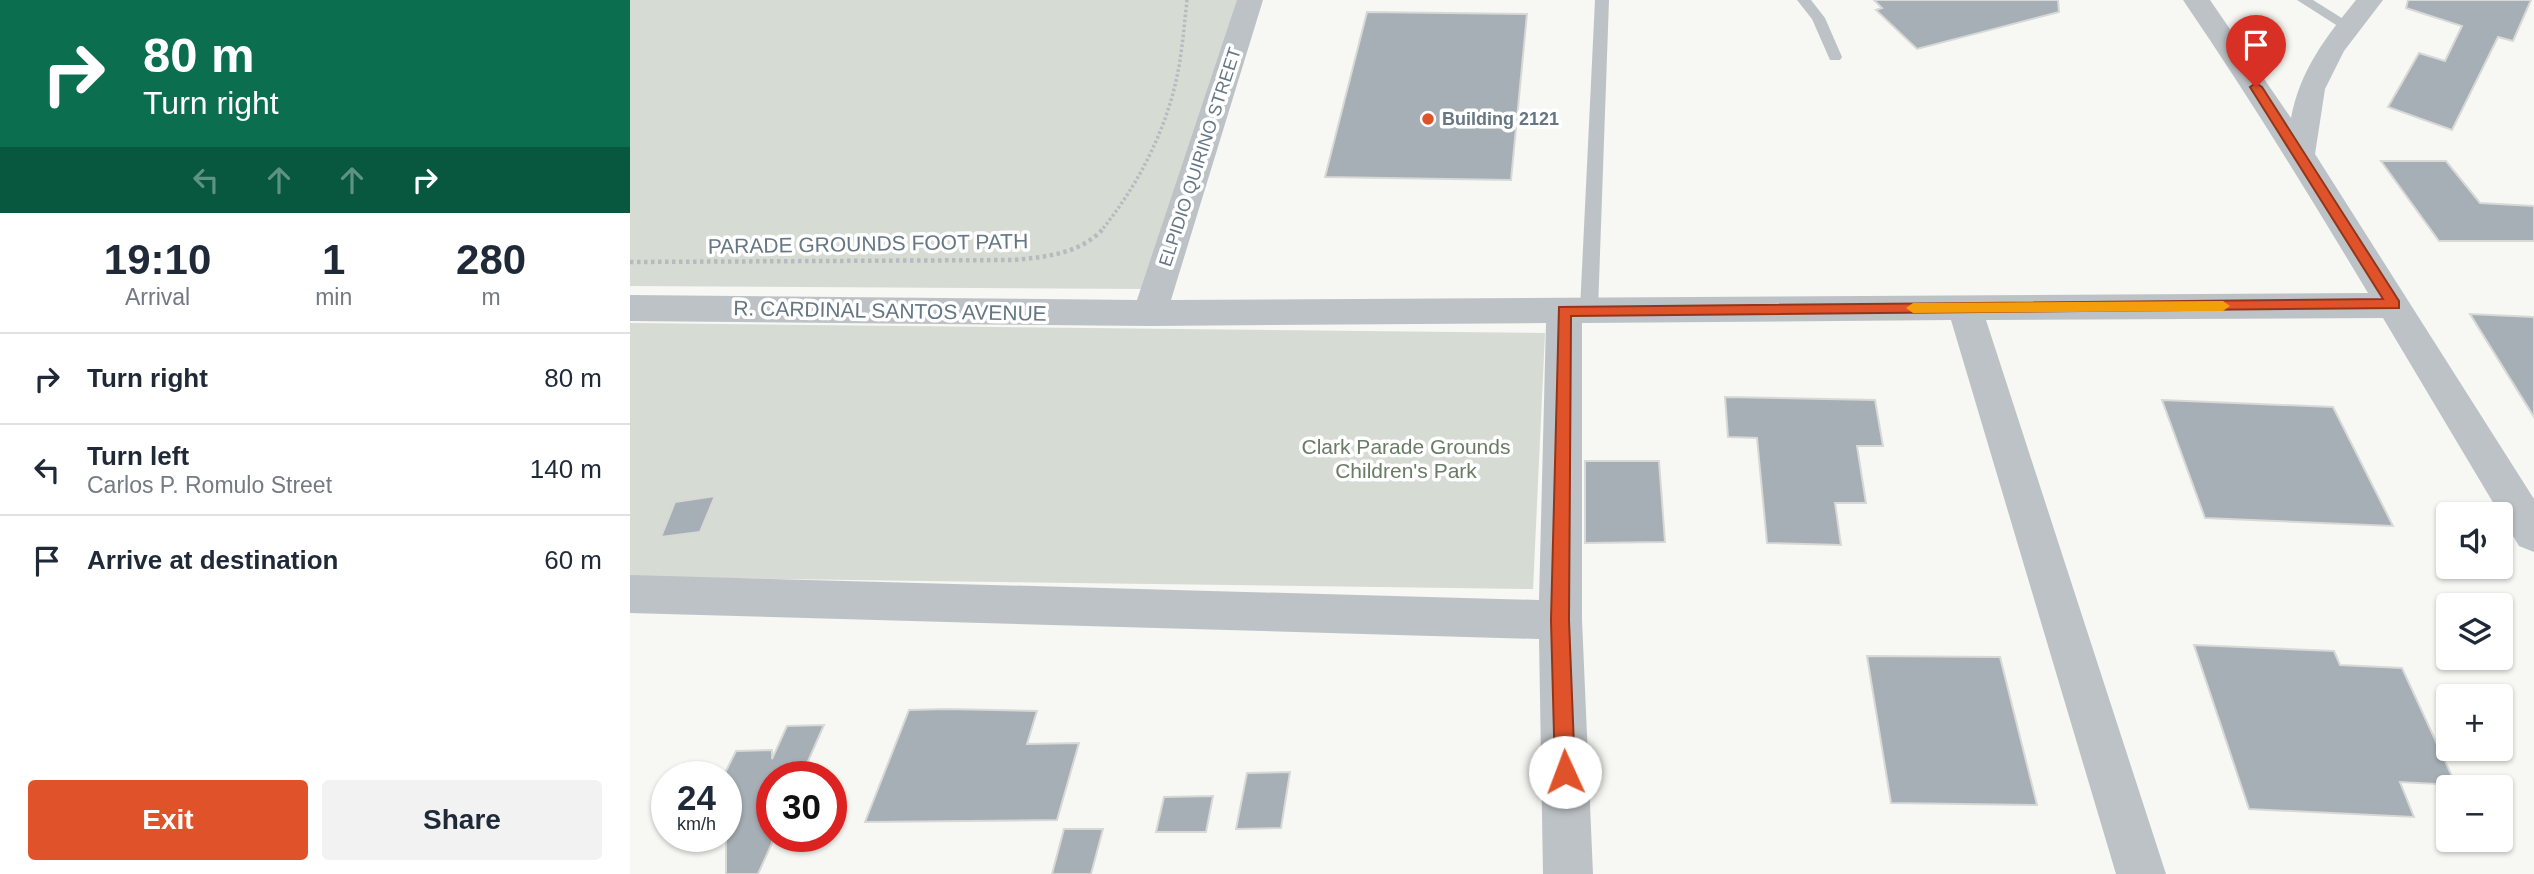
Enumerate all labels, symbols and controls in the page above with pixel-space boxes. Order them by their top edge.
pin [2226,15,2286,87]
icon: arrive [2237,26,2275,64]
icon: right [28,28,119,119]
text: 80 m [143,28,255,82]
street label: ELPIDIO QUIRINO STREET [1155,45,1245,269]
text: Turn right [143,85,279,121]
place label: Building 2121 [1442,109,1559,129]
marker: Building 2121 [1420,111,1436,127]
icon: left [187,161,225,199]
icon: ahead [260,161,298,199]
icon: ahead [333,161,371,199]
icon: right [406,161,444,199]
street label: PARADE GROUNDS FOOT PATH [708,229,1028,258]
text: 19:10 [104,236,211,283]
text: 1 [322,236,345,283]
text: 280 [456,236,526,283]
text: Arrival [125,284,190,310]
text: min [315,284,352,310]
text: m [482,284,501,310]
street label: R. CARDINAL SANTOS AVENUE [733,296,1047,325]
icon: right [28,360,66,398]
text: Turn right [87,363,208,393]
text: 80 m [544,363,602,393]
park label: Clark Parade Grounds Children's Park [1302,435,1510,482]
text: Turn left [87,441,189,471]
icon: left [28,451,66,489]
text: 140 m [530,454,602,484]
text: Carlos P. Romulo Street [87,472,332,498]
map controls [2436,502,2513,852]
button: sound [2436,502,2513,579]
icon: arrive [28,542,66,580]
text: Arrive at destination [87,545,338,575]
text: 60 m [544,545,602,575]
button: layers [2436,593,2513,670]
button: + [2436,684,2513,761]
position arrow [1528,735,1602,809]
speed limit sign: 30 [756,761,847,852]
button: − [2436,775,2513,852]
text: 24 [677,778,716,817]
button: Exit [28,780,308,860]
button: Share [322,780,602,860]
text: km/h [677,814,716,834]

